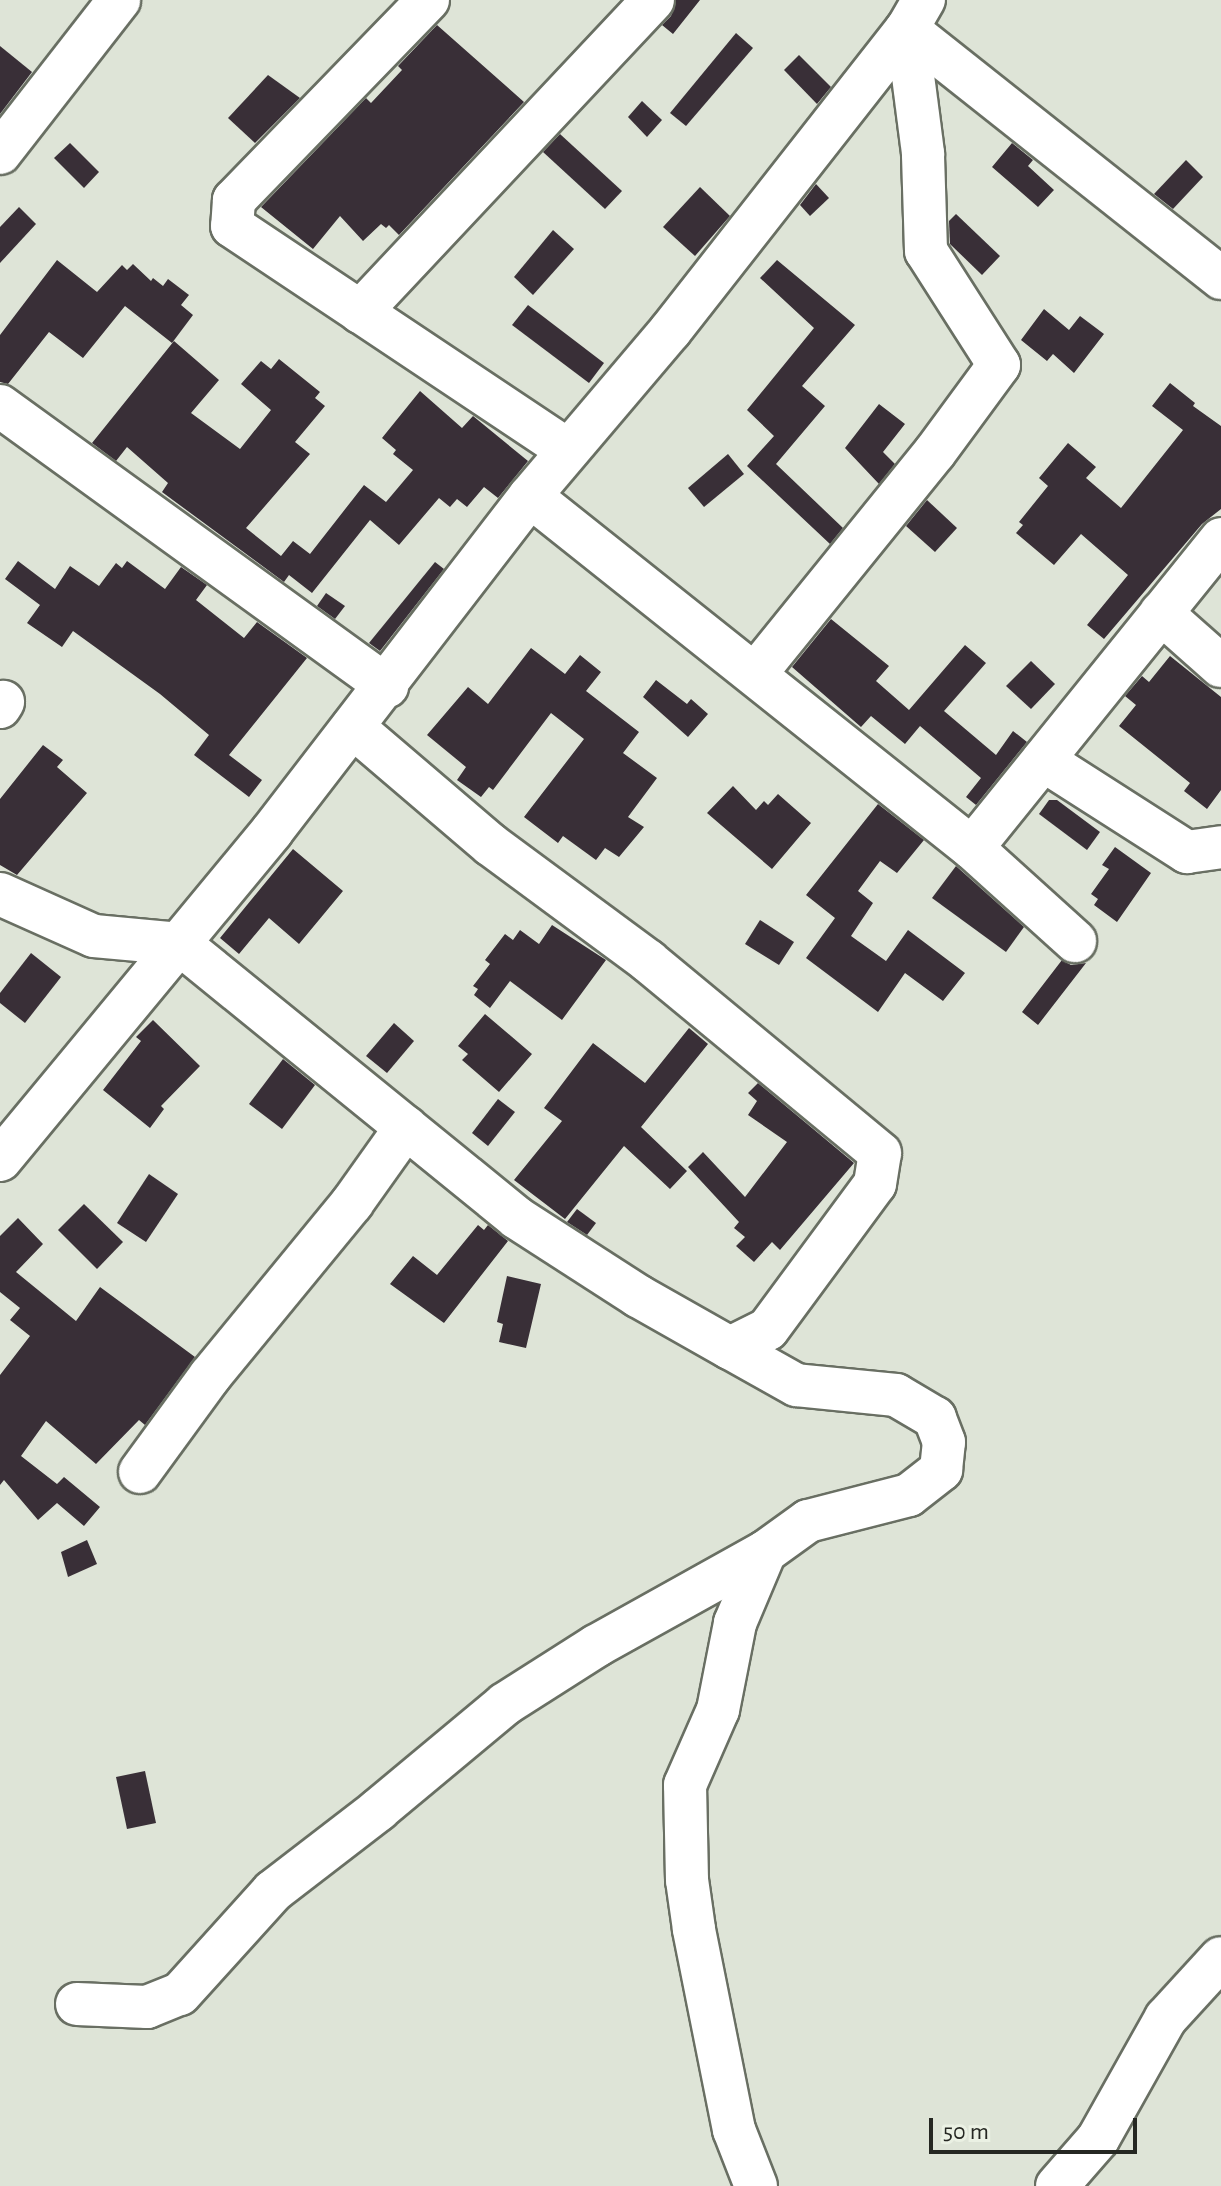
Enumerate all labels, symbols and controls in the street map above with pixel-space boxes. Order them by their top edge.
scale bar [933,2102,1141,2152]
text: 50 m [943,2120,989,2144]

